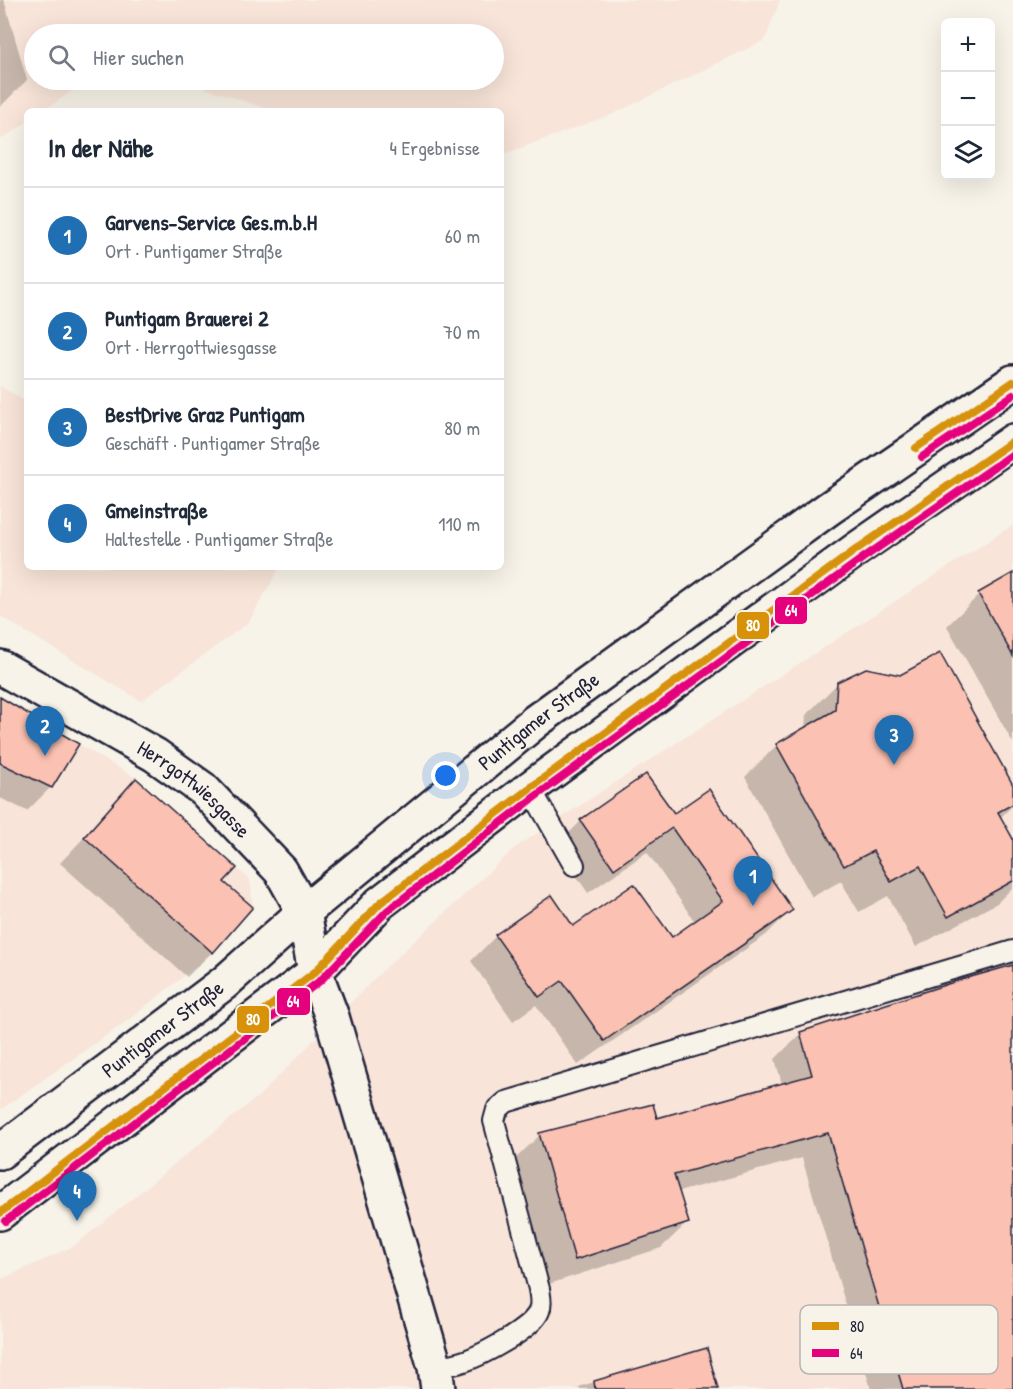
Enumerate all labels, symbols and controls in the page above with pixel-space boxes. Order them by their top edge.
map controls [941,18,995,180]
button: + [941,18,995,72]
search box [24,24,504,90]
icon: search [45,41,78,74]
text: Hier suchen [93,42,184,72]
button: − [941,72,995,126]
button: layers [941,126,995,180]
text: In der Nähe [48,130,154,165]
text: 4 Ergebnisse [389,134,480,161]
text: Garvens-Service Ges.m.b.H [105,207,317,237]
text: 1 [64,222,71,249]
text: 60 m [445,222,480,249]
text: Ort · Puntigamer Straße [105,237,283,264]
text: Puntigam Brauerei 2 [105,303,269,333]
text: 2 [63,318,72,345]
text: 70 m [443,318,480,345]
text: Ort · Herrgottwiesgasse [105,333,277,360]
text: BestDrive Graz Puntigam [105,399,305,429]
text: 3 [63,414,72,441]
text: 80 m [444,414,480,441]
text: Geschäft · Puntigamer Straße [105,429,320,456]
text: Gmeinstraße [105,495,208,525]
text: 4 [64,510,71,537]
text: 110 m [438,510,480,537]
text: Haltestelle · Puntigamer Straße [105,525,333,552]
line badge: 64 [774,596,808,625]
text: 64 [785,599,797,621]
line badge: 80 [736,611,770,640]
text: 80 [746,614,760,636]
street label: Puntigamer Straße [472,665,605,777]
pin: 2 [26,706,64,756]
pin: 3 [874,716,914,765]
street label: Herrgottwiesgasse [132,733,257,844]
your location [431,761,460,790]
pin: 1 [734,856,772,906]
street label: Puntigamer Straße [96,973,229,1084]
line badge: 64 [276,987,311,1016]
text: 64 [287,990,299,1012]
line badge: 80 [236,1005,270,1034]
text: 80 [246,1008,260,1030]
pin: 4 [58,1172,97,1221]
legend [800,1305,998,1374]
text: 80 [850,1315,864,1337]
text: 64 [850,1342,862,1364]

